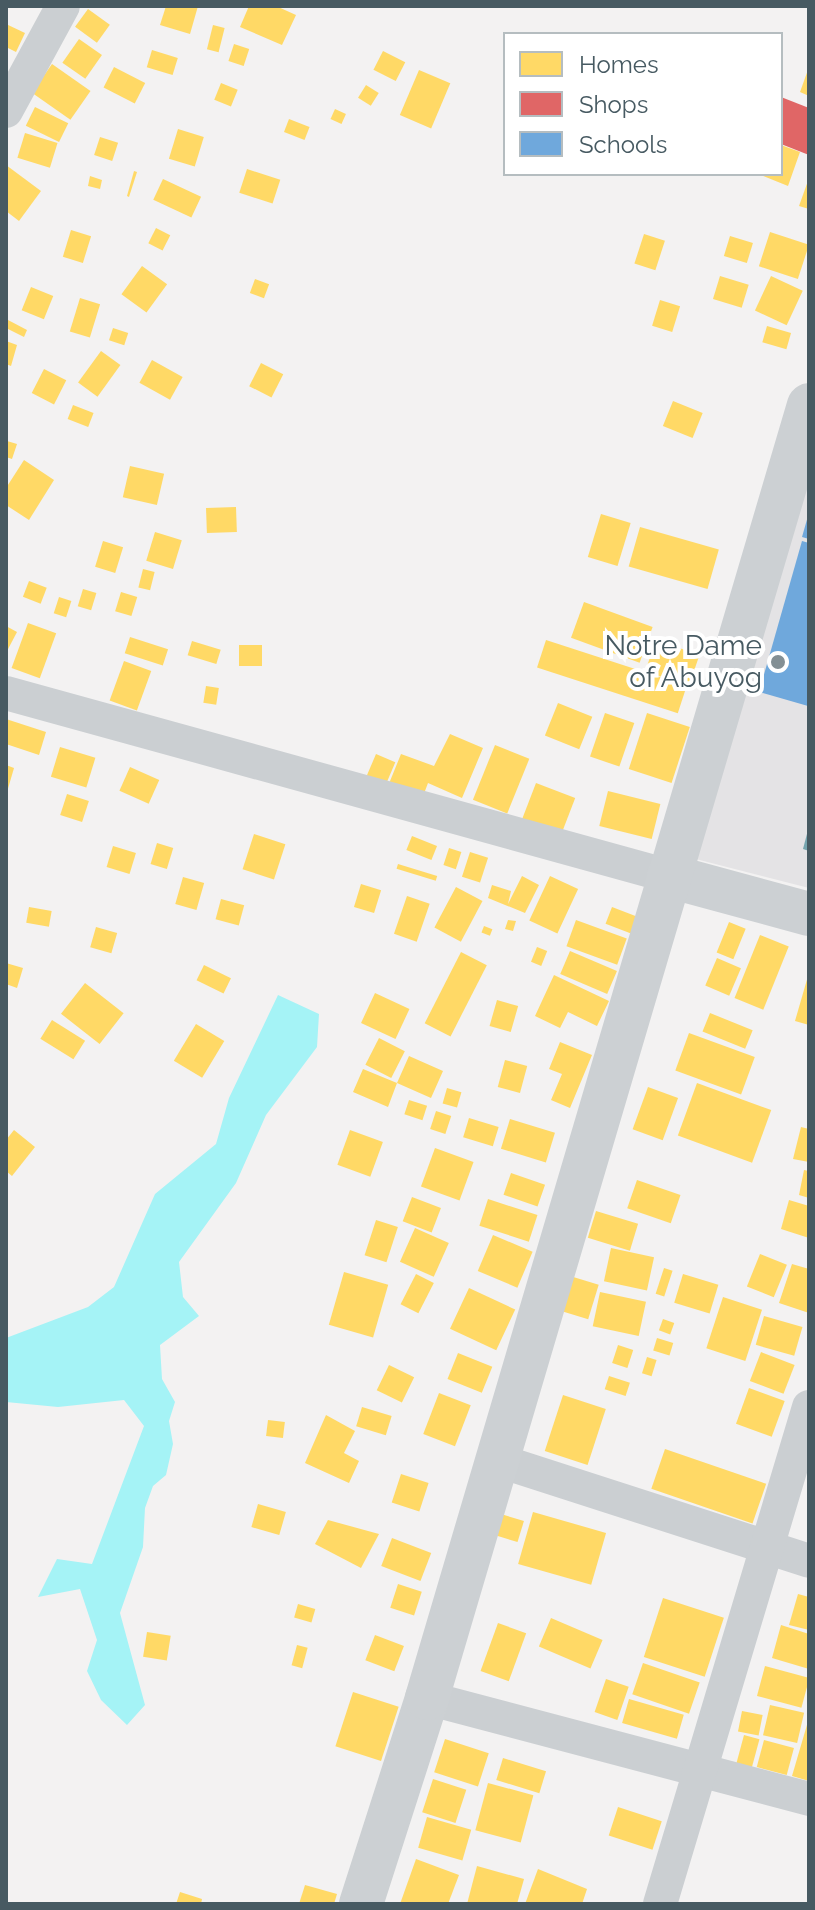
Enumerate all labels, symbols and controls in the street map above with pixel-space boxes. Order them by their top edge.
legend [503,32,783,176]
text: Homes [579,50,659,79]
text: Shops [579,90,648,119]
text: Schools [579,130,667,159]
place label: Notre Dame of Abuyog [604,629,762,695]
marker: Notre Dame of Abuyog [769,653,787,671]

